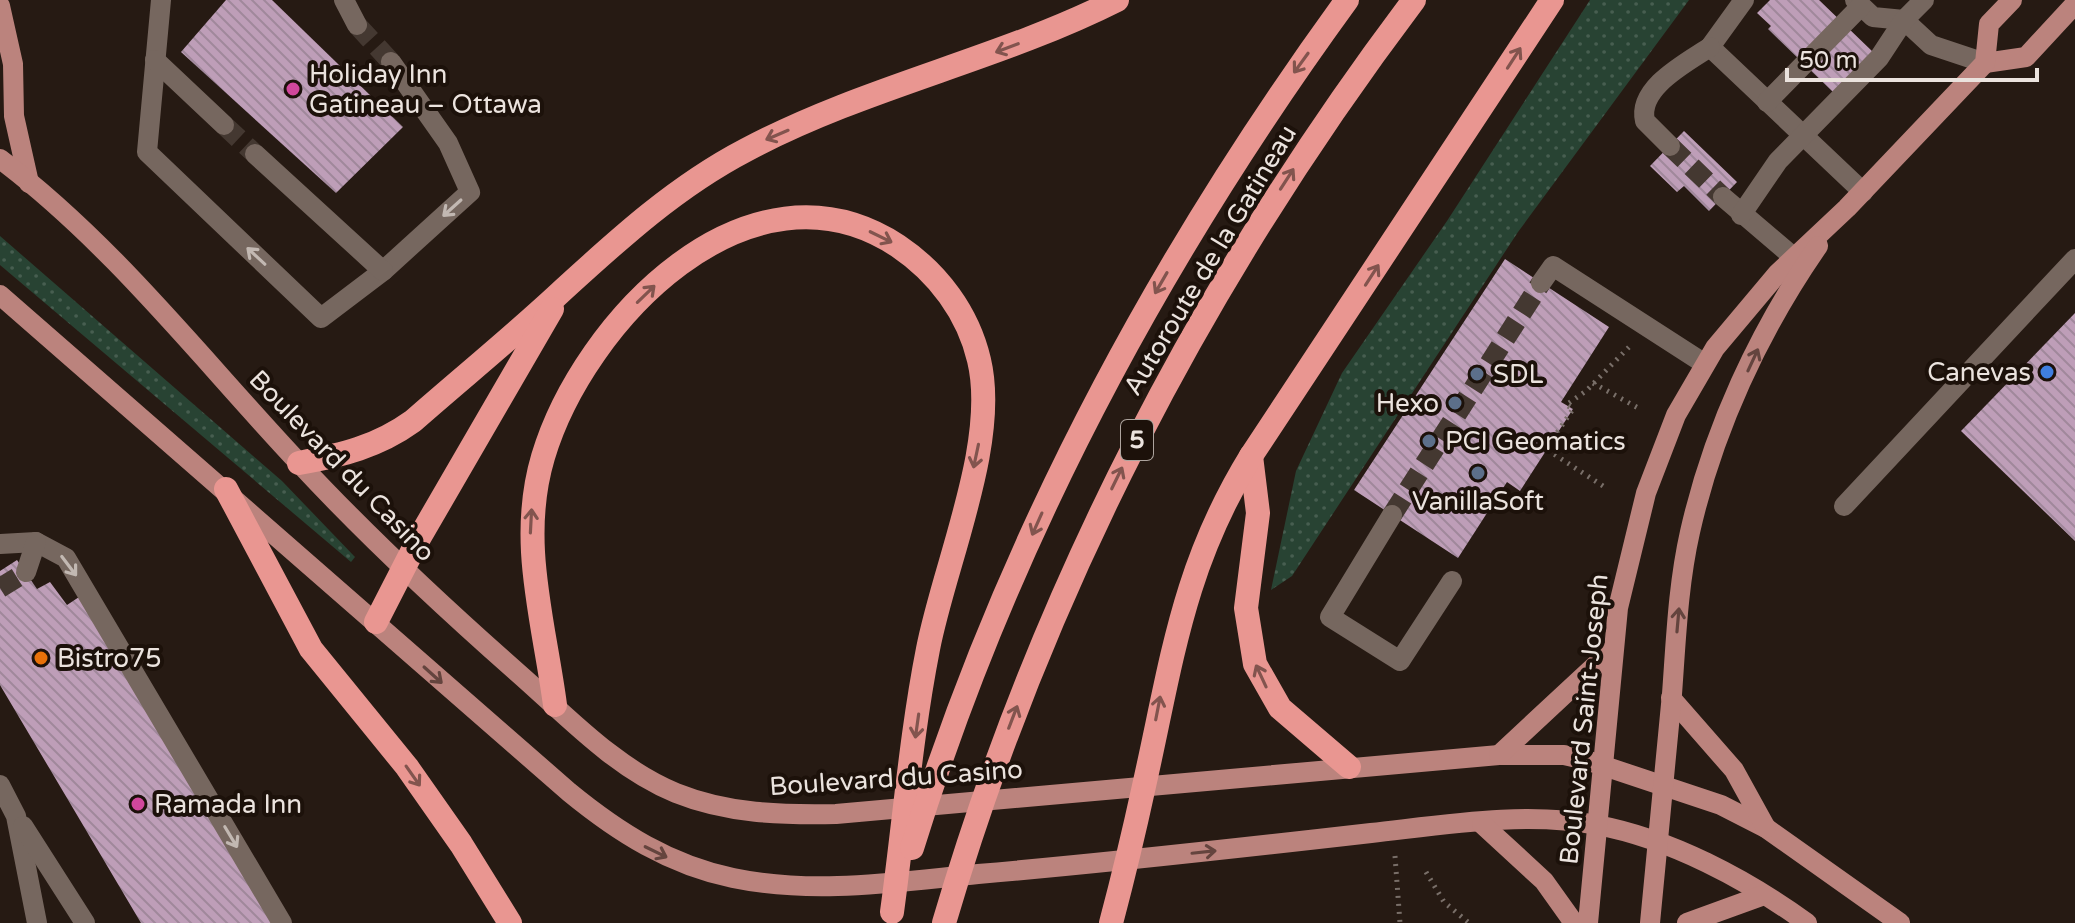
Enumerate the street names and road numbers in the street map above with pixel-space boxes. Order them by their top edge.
street label: Autoroute de la Gatineau [1117,119,1303,401]
street label: Boulevard du Casino [243,364,441,568]
road number: 5 [1121,420,1153,460]
street label: Boulevard Saint-Joseph [1553,572,1615,866]
street label: Boulevard du Casino [768,754,1024,802]

